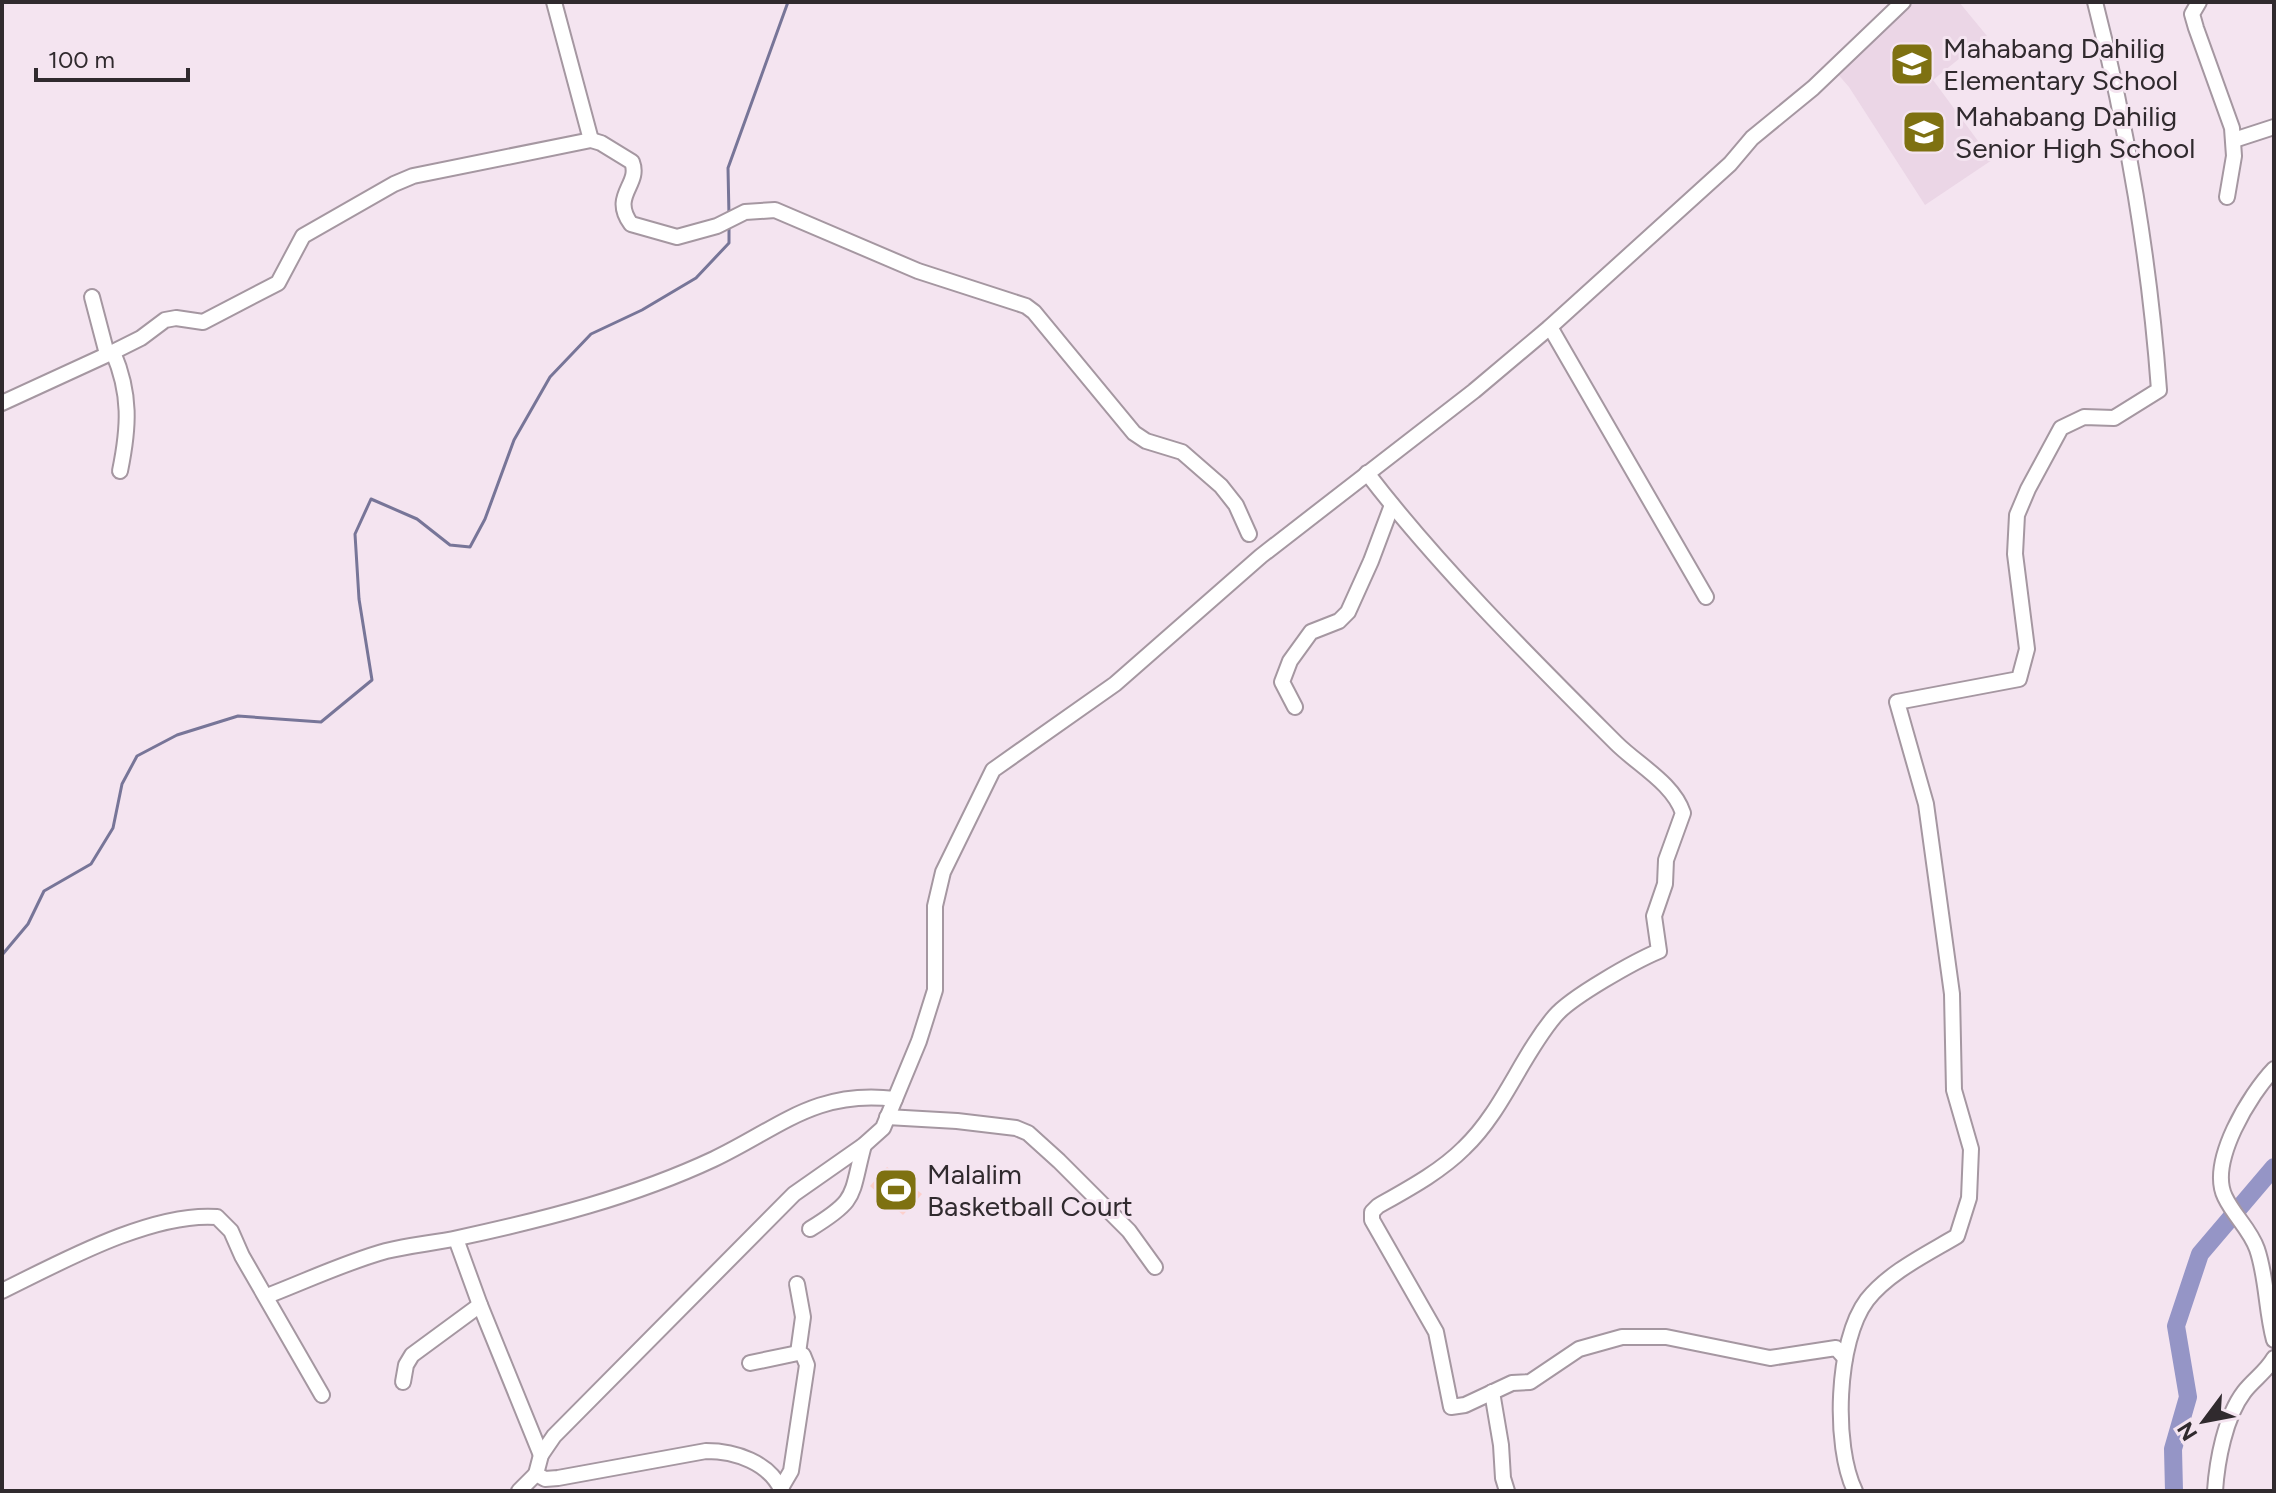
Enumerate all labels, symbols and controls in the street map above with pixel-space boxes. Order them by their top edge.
place label: Mahabang Dahilig Elementary School [1943,31,2178,97]
scale bar [36,32,188,82]
school or university icon: Mahabang Dahilig Elementary School [1888,40,1936,88]
text: 100 m [48,45,115,74]
place label: Mahabang Dahilig Senior High School [1955,99,2195,165]
school or university icon: Mahabang Dahilig Senior High School [1900,108,1948,156]
place label: Malalim Basketball Court [927,1157,1133,1223]
sports icon: Malalim Basketball Court [872,1166,920,1214]
north arrow [2164,1381,2244,1461]
text: N [2172,1417,2203,1446]

